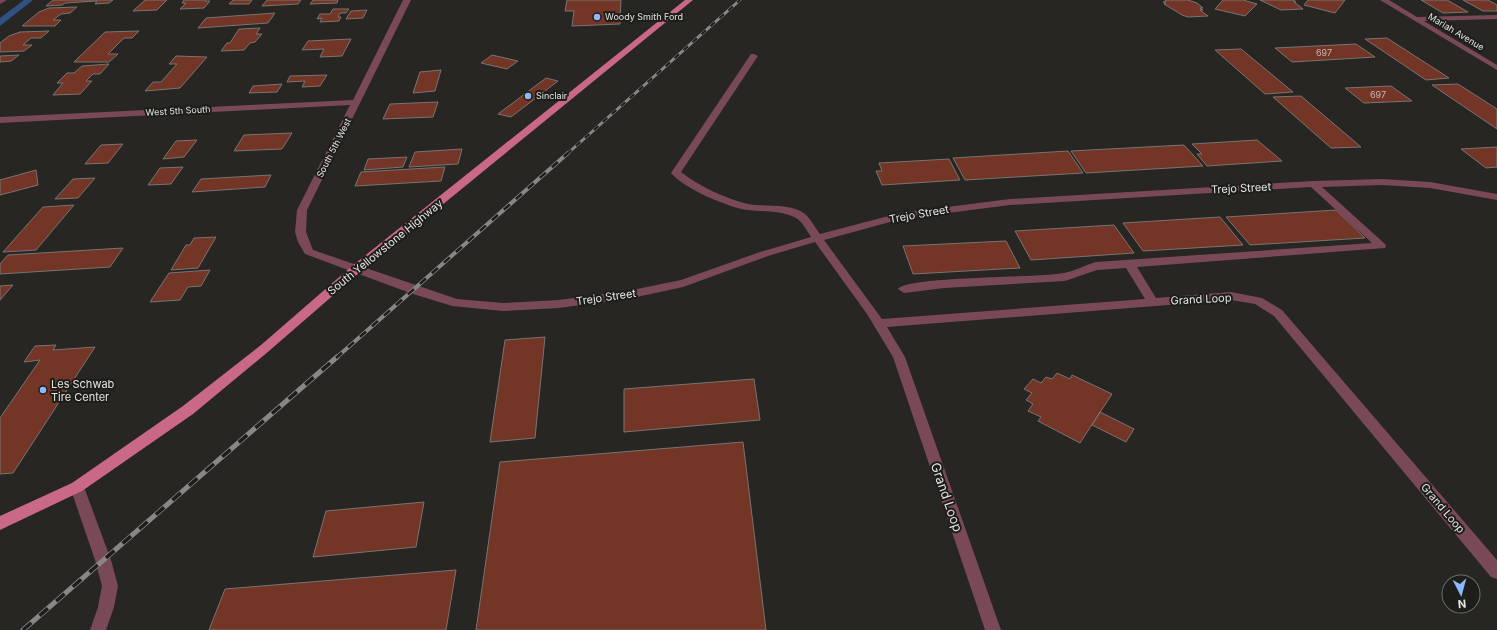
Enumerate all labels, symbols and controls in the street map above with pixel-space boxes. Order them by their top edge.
place label: Woody Smith Ford [605,11,683,22]
street label: Mariah Avenue [1426,11,1486,53]
marker: Woody Smith Ford [592,12,602,22]
house number: 697 [1316,47,1332,58]
house number: 697 [1370,89,1386,100]
place label: Sinclair [536,90,568,101]
marker: Sinclair [523,91,533,101]
street label: West 5th South [145,103,211,118]
street label: South 5th West [314,116,353,179]
street label: Trejo Street [1211,179,1272,197]
street label: South Yellowstone Highway [325,196,445,298]
street label: Trejo Street [888,202,950,226]
street label: Trejo Street [575,286,637,308]
street label: Grand Loop [1170,290,1232,308]
place label: Les Schwab Tire Center [51,377,115,404]
marker: Les Schwab Tire Center [38,385,48,395]
street label: Grand Loop [928,460,966,534]
street label: Grand Loop [1418,480,1468,536]
north arrow [1441,574,1481,614]
text: N [1457,597,1467,611]

